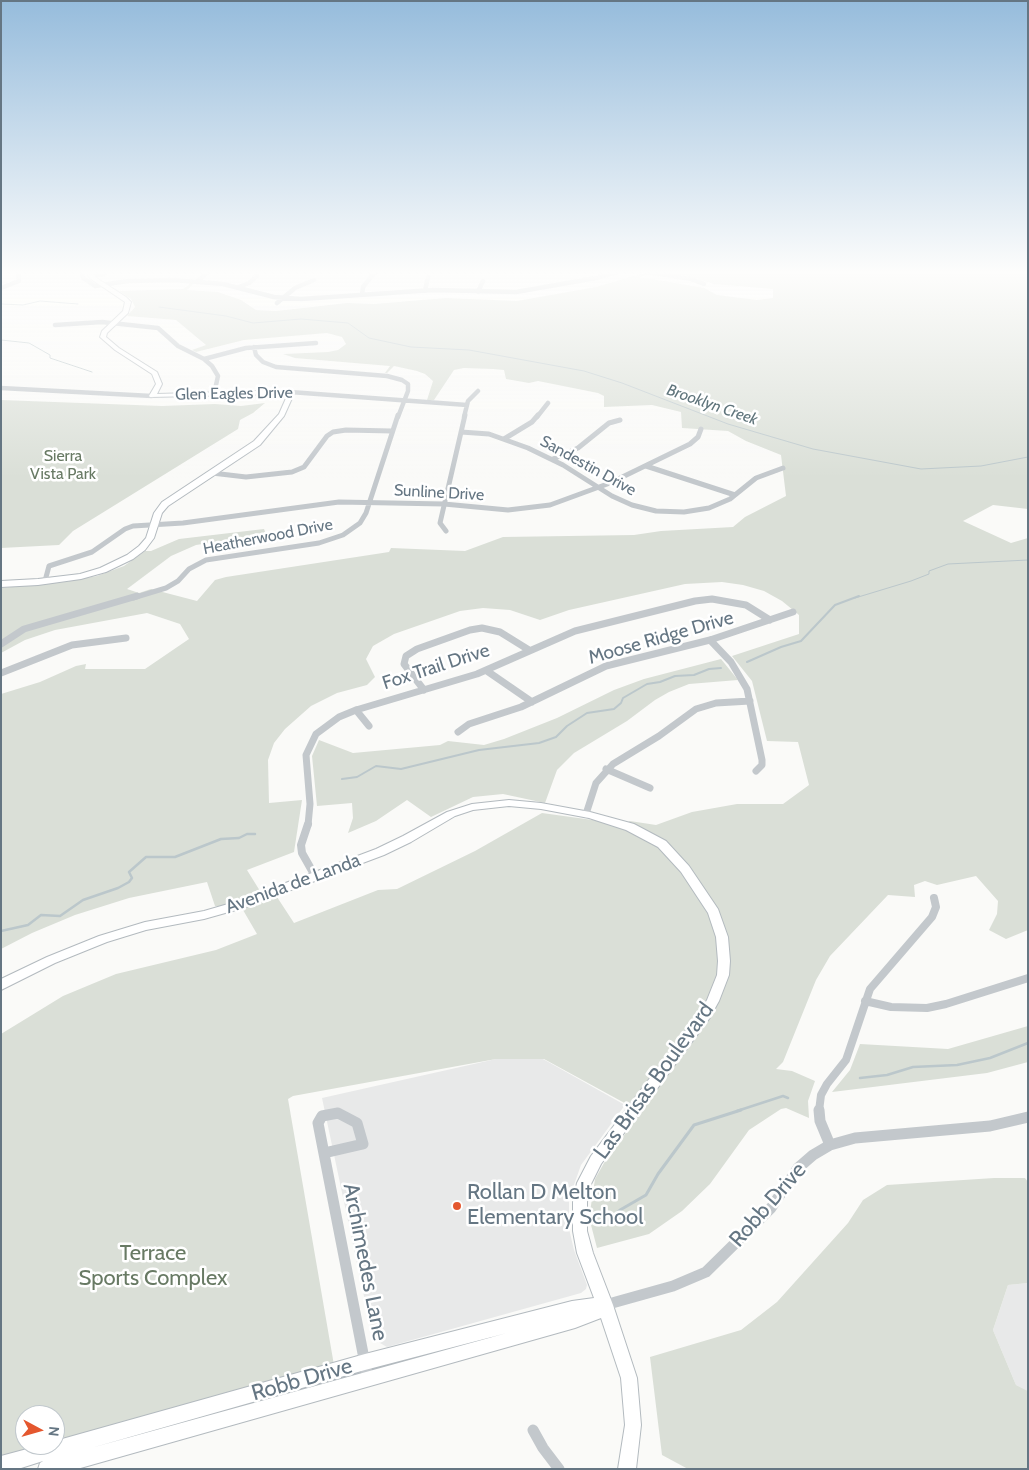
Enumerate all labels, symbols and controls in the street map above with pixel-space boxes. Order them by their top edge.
water label: Brooklyn Creek [664,380,760,430]
street label: Glen Eagles Drive [175,383,293,405]
street label: Sandestin Drive [537,432,639,500]
park label: Sierra Vista Park [30,446,96,484]
street label: Sunline Drive [393,481,485,505]
street label: Heatherwood Drive [202,515,334,559]
street label: Moose Ridge Drive [586,606,736,670]
street label: Fox Trail Drive [380,639,492,695]
street label: Avenida de Landa [222,849,364,919]
street label: Las Brisas Boulevard [588,998,720,1164]
street label: Robb Drive [724,1157,812,1253]
place label: Rollan D Melton Elementary School [467,1180,643,1232]
street label: Archimedes Lane [337,1181,393,1343]
marker: Rollan D Melton Elementary School [451,1200,463,1212]
park label: Terrace Sports Complex [78,1241,228,1292]
street label: Robb Drive [249,1353,355,1407]
north arrow [15,1405,65,1455]
text: N [44,1426,63,1437]

